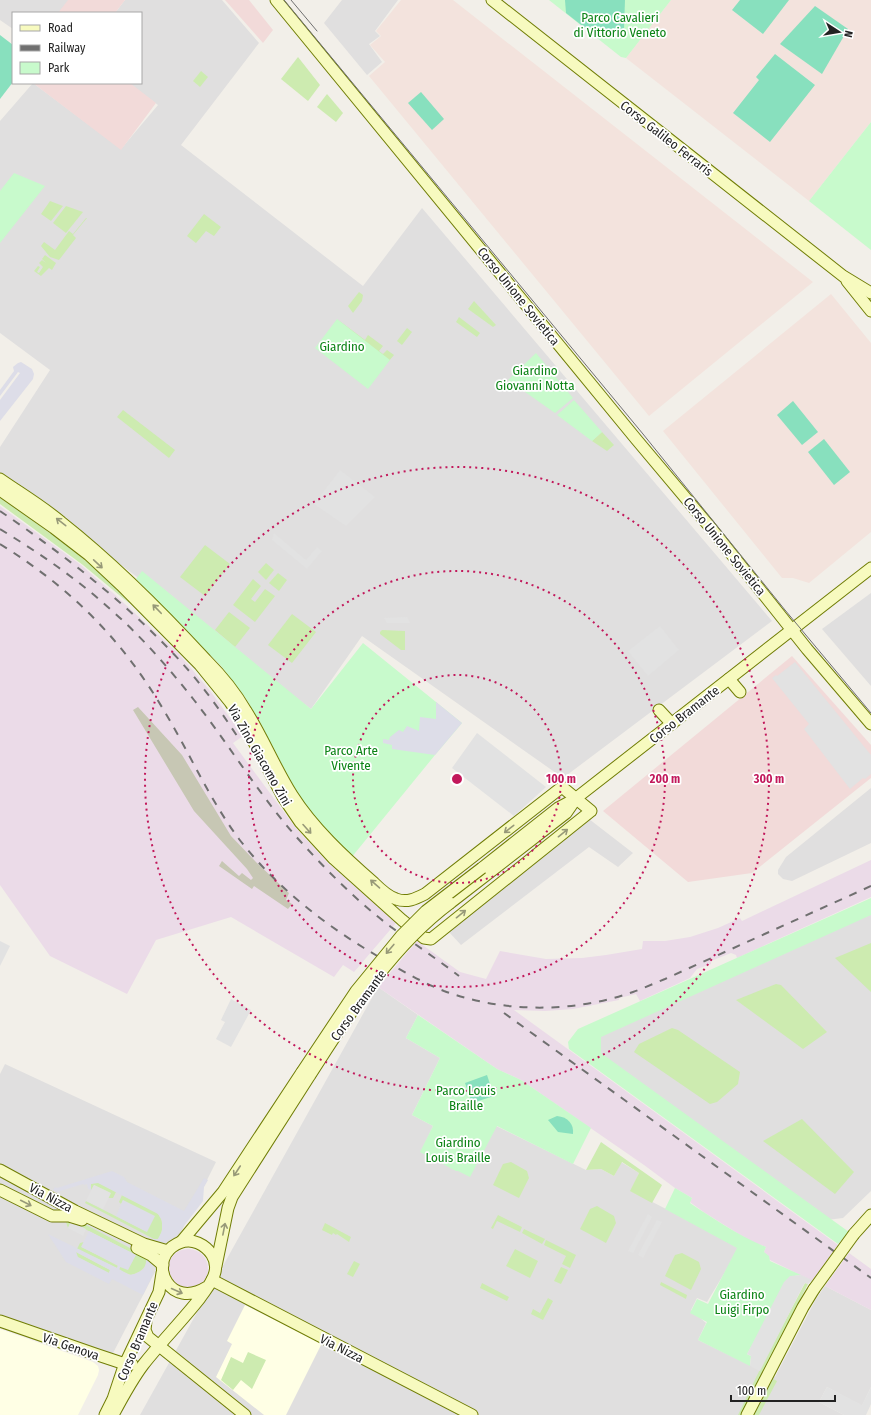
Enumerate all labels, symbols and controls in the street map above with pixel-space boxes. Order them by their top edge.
park label: Parco Cavalieri di Vittorio Veneto [574,10,667,40]
legend [12,12,142,84]
north arrow [819,12,859,52]
text: Road [48,21,73,35]
text: N [841,29,855,39]
text: Railway [48,41,86,55]
text: Park [48,61,70,75]
street label: Corso Galileo Ferraris [617,98,716,179]
street label: Corso Unione Sovietica [474,244,563,348]
park label: Giardino [319,339,365,354]
park label: Giardino Giovanni Notta [495,363,575,393]
street label: Corso Unione Sovietica [680,494,769,598]
one-way arrow [55,517,66,526]
one-way arrow [93,559,103,569]
one-way arrow [152,604,162,614]
street label: Corso Bramante [646,683,722,746]
street label: Via Zino Giacomo Zini [225,702,295,808]
park label: Parco Arte Vivente [324,743,378,773]
centre of rings [450,772,464,786]
text: 100 m [546,772,576,786]
text: 200 m [649,772,680,786]
text: 300 m [753,772,784,786]
one-way arrow [302,824,311,834]
one-way arrow [504,825,515,833]
one-way arrow [557,829,568,837]
one-way arrow [370,880,380,889]
one-way arrow [456,910,467,919]
one-way arrow [385,944,394,954]
street label: Corso Bramante [328,967,389,1044]
park label: Parco Louis Braille [436,1083,496,1113]
park label: Giardino Louis Braille [425,1135,491,1165]
one-way arrow [233,1165,241,1176]
street label: Via Nizza [27,1180,75,1215]
one-way arrow [20,1200,32,1207]
one-way arrow [220,1222,228,1235]
one-way arrow [171,1287,183,1295]
park label: Giardino Luigi Firpo [715,1287,770,1317]
street label: Corso Bramante [114,1299,161,1383]
street label: Via Genova [41,1330,101,1363]
street label: Via Nizza [317,1331,366,1366]
scale bar [731,1377,835,1403]
text: 100 m [737,1384,766,1398]

